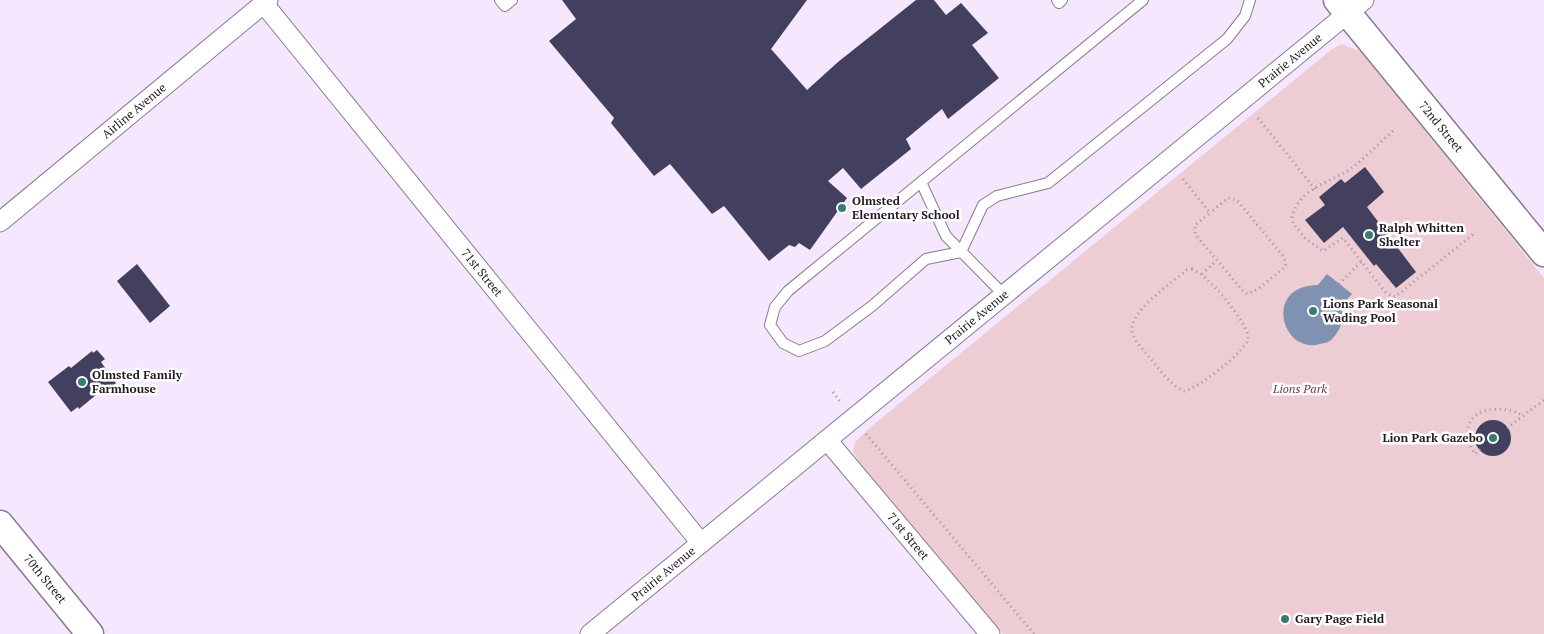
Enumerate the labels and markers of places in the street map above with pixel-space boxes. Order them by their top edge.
place label: Olmsted Elementary School [852,193,960,222]
marker: Olmsted Elementary School [836,202,848,214]
place label: Ralph Whitten Shelter [1379,220,1464,249]
marker: Ralph Whitten Shelter [1363,229,1375,241]
place label: Lions Park Seasonal Wading Pool [1323,296,1438,325]
marker: Lions Park Seasonal Wading Pool [1307,305,1319,317]
place label: Olmsted Family Farmhouse [92,367,183,396]
marker: Olmsted Family Farmhouse [76,376,88,388]
place label: Lion Park Gazebo [1382,430,1483,445]
marker: Lion Park Gazebo [1487,432,1499,444]
place label: Gary Page Field [1295,611,1385,626]
marker: Gary Page Field [1279,613,1291,625]

